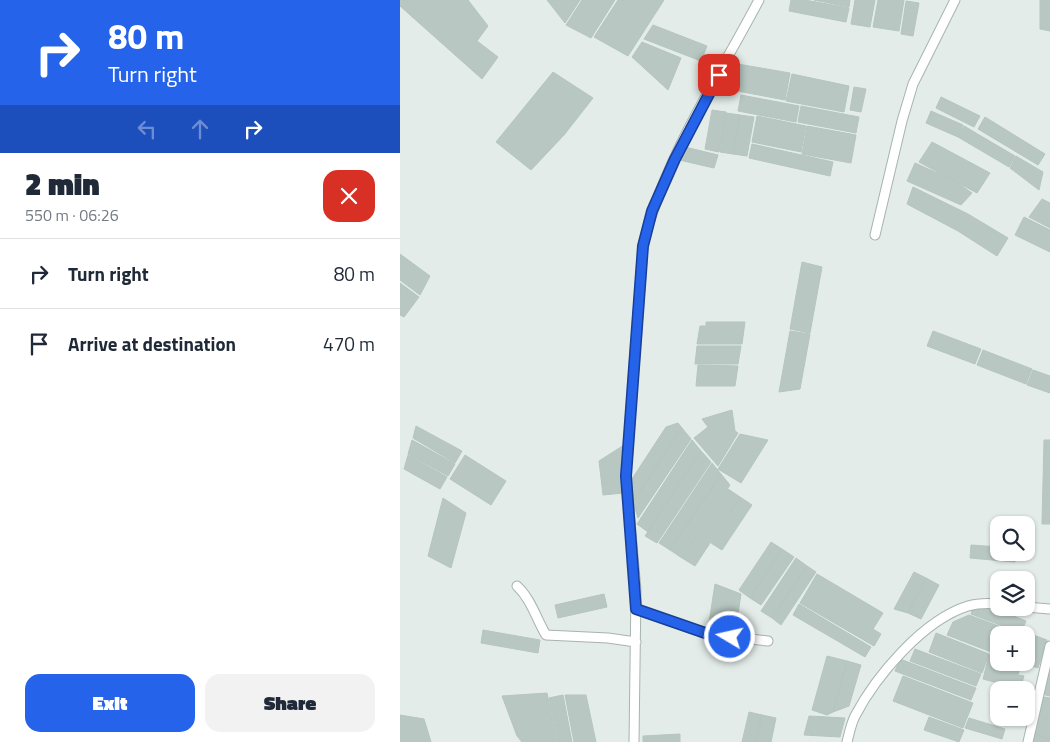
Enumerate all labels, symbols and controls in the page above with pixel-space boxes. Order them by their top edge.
text: 80 m [108,9,184,63]
icon: right [25,20,90,85]
pin [698,54,740,96]
text: Turn right [108,57,197,91]
icon: arrive [705,61,733,89]
icon: left [133,115,161,143]
icon: ahead [186,115,214,143]
icon: right [239,115,267,143]
text: 2 min [25,161,100,207]
button: close [323,170,375,222]
text: 550 m · 06:26 [25,203,119,227]
text: Turn right [68,259,149,288]
text: 80 m [334,259,375,288]
icon: right [25,260,53,288]
text: Arrive at destination [68,329,236,358]
text: 470 m [323,329,375,358]
icon: arrive [25,330,53,358]
map controls [990,516,1035,726]
button: search [990,516,1035,561]
button: layers [990,571,1035,616]
position arrow [703,610,755,662]
button: + [990,626,1035,671]
button: Exit [25,674,195,732]
button: Share [205,674,375,732]
button: − [990,681,1035,726]

